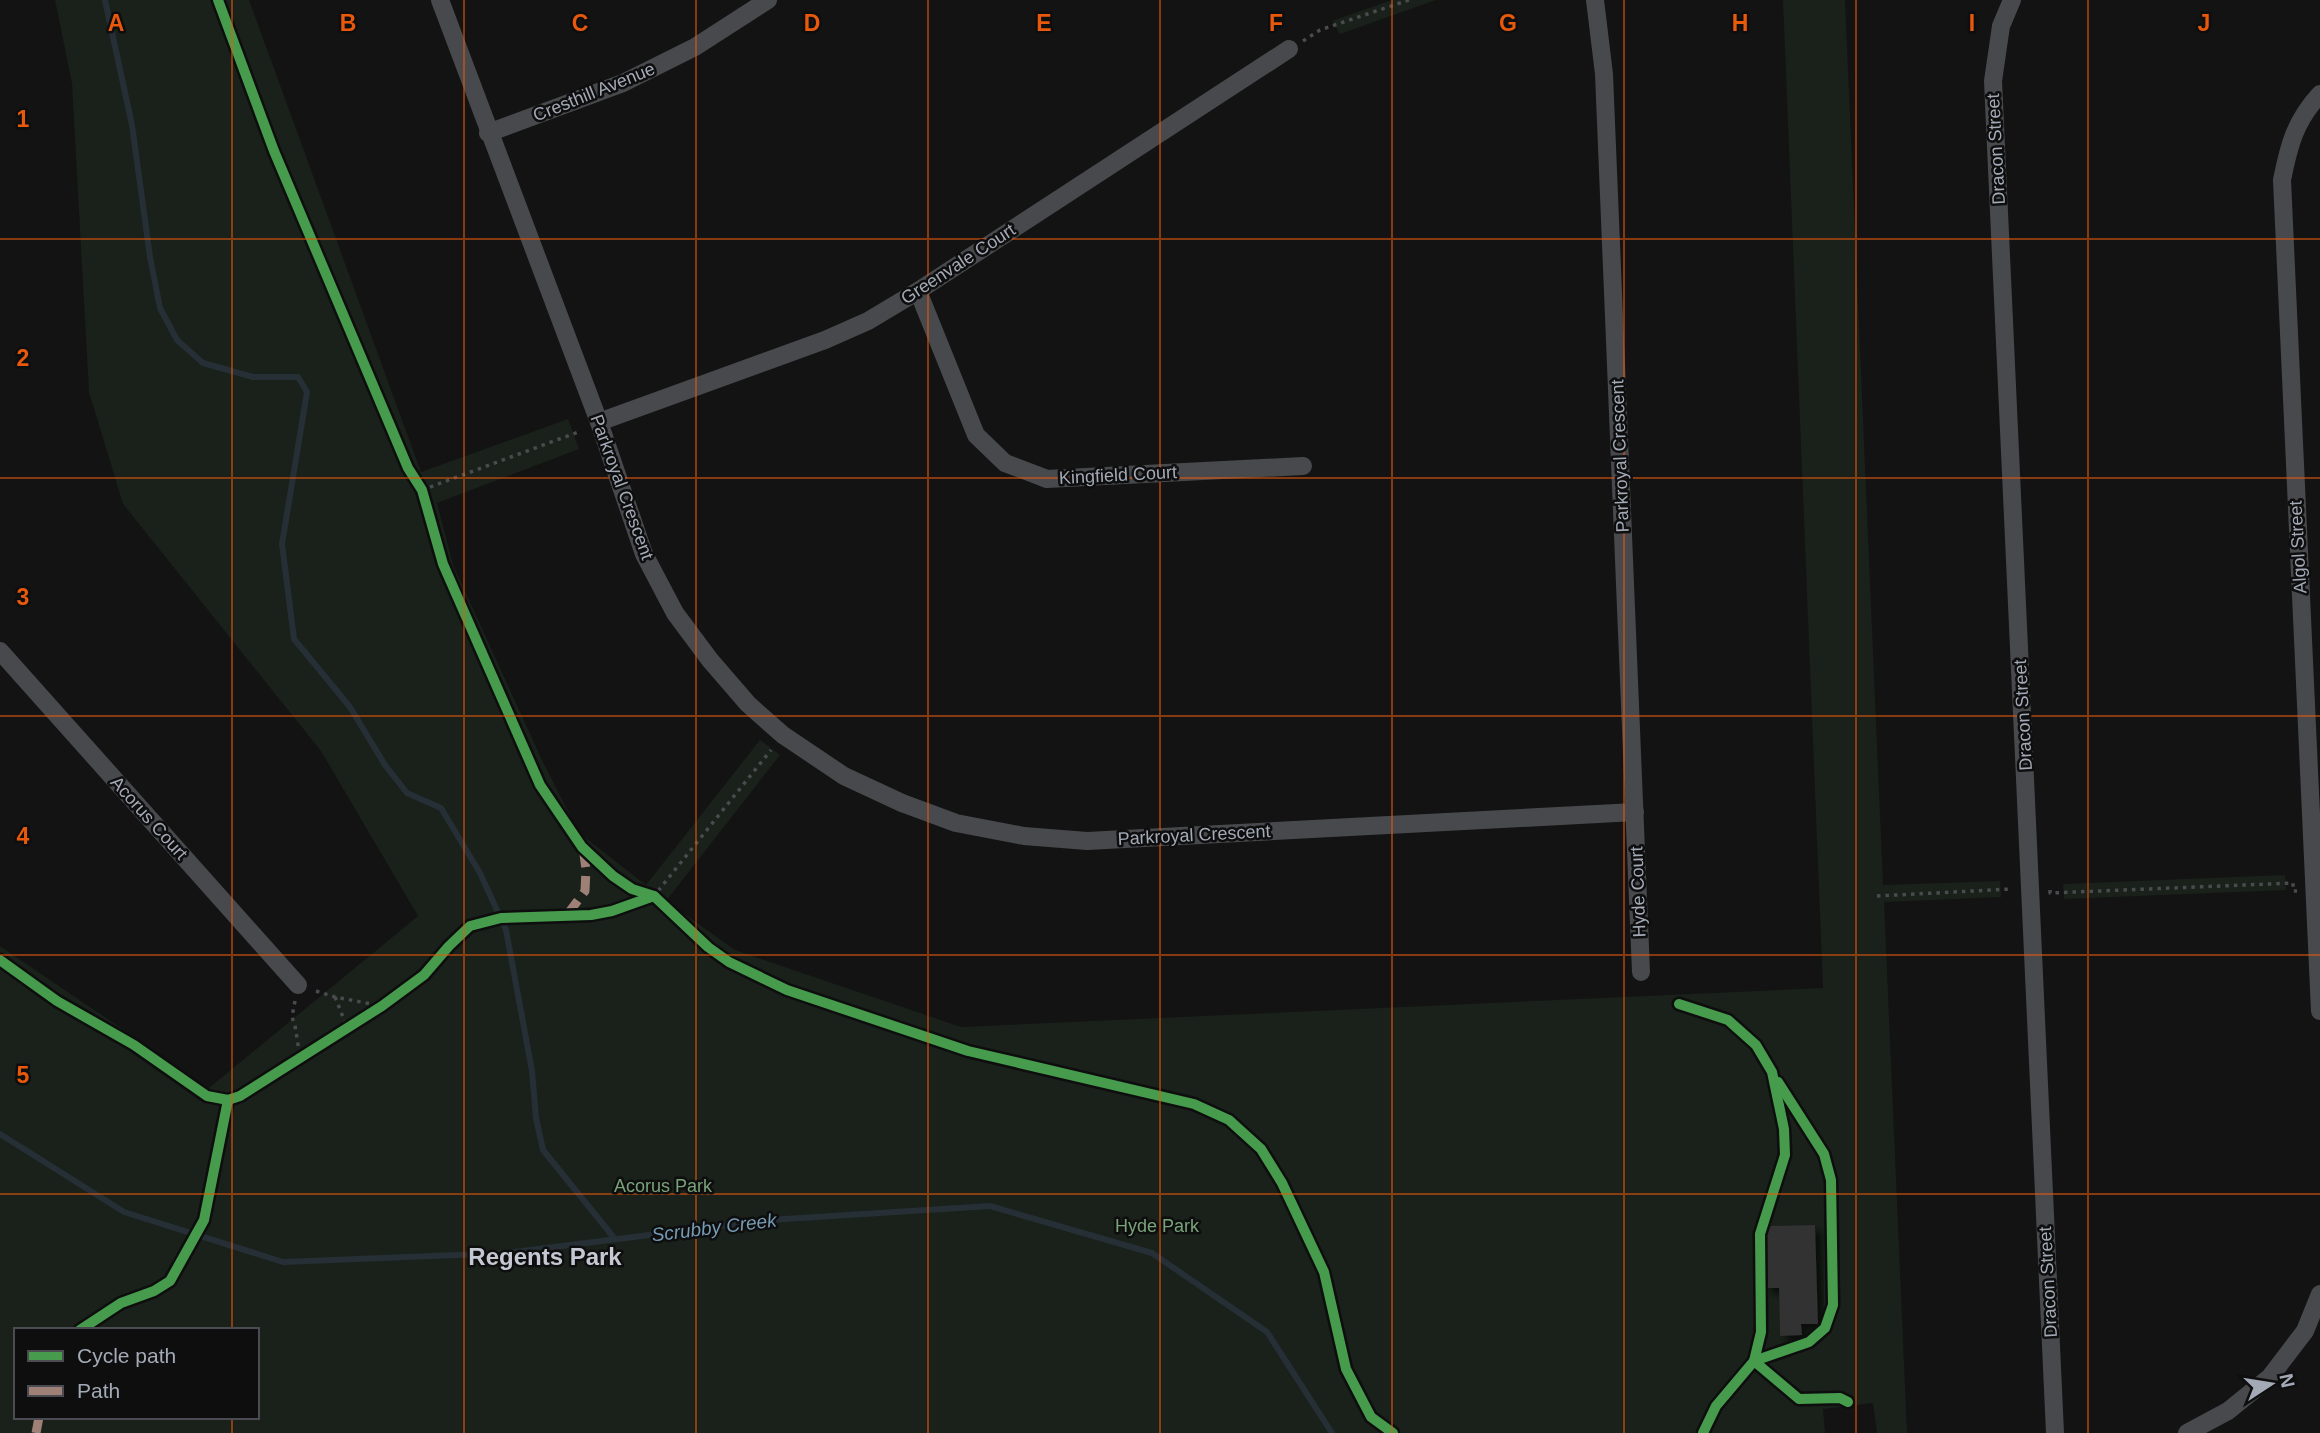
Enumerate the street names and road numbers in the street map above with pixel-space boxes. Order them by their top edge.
street label: Cresthill Avenue [530,58,658,126]
street label: Dracon Street [1983,93,2009,205]
street label: Greenvale Court [897,220,1019,308]
street label: Parkroyal Crescent [1607,379,1633,533]
street label: Parkroyal Crescent [586,412,658,562]
street label: Kingfield Court [1059,462,1177,488]
street label: Algol Street [2286,500,2310,594]
street label: Dracon Street [2010,659,2036,771]
street label: Acorus Court [106,772,192,864]
street label: Parkroyal Crescent [1117,821,1271,849]
street label: Hyde Court [1626,846,1650,938]
street label: Dracon Street [2035,1226,2061,1338]

